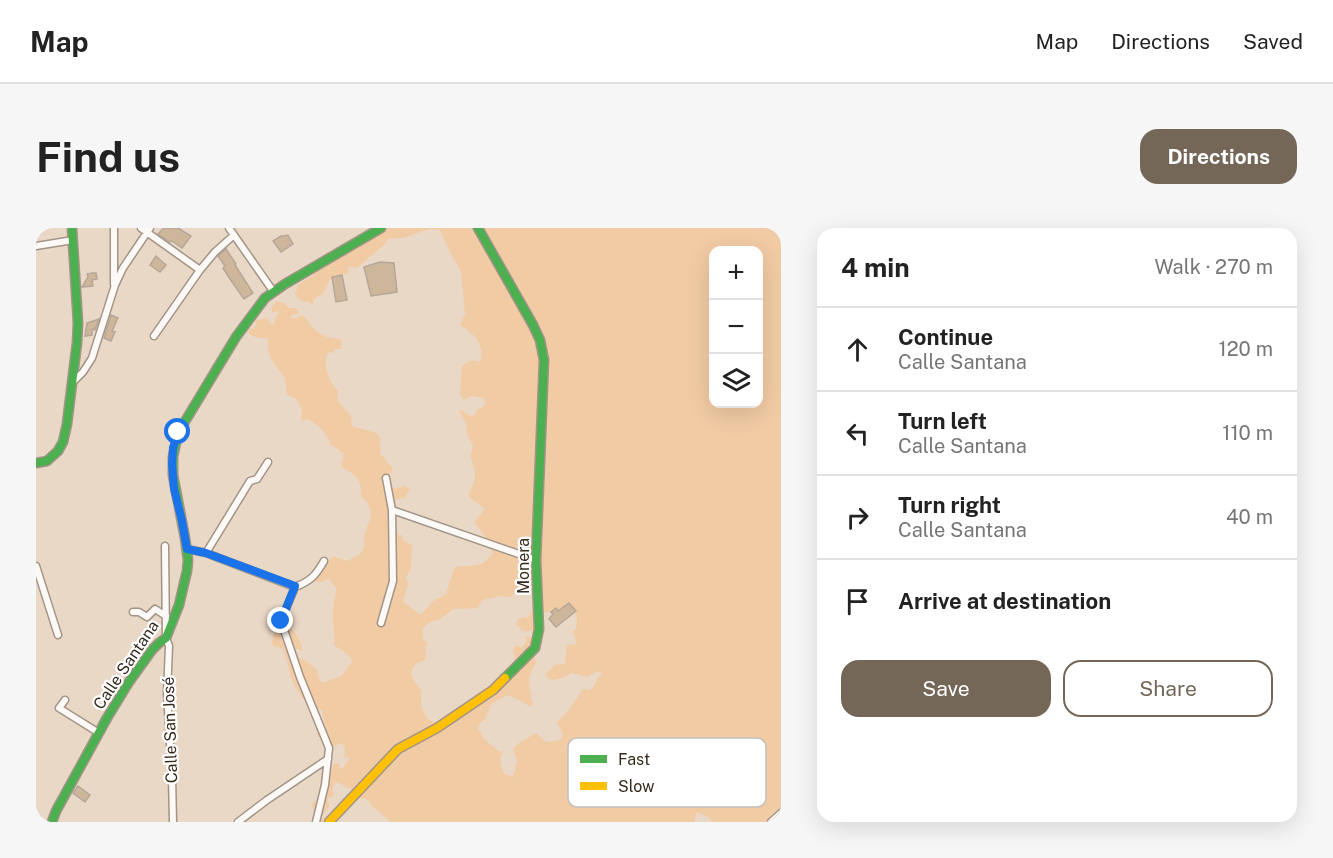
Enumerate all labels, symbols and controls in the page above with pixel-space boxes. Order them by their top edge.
text: Map [30,25,89,58]
text: Map [1036,29,1078,54]
text: Directions [1111,29,1210,54]
text: Saved [1243,29,1303,54]
button: Directions [1140,129,1297,184]
text: Find us [36,132,180,181]
map controls [709,246,763,408]
button: + [709,246,763,300]
text: 4 min [841,252,910,283]
text: Walk · 270 m [1154,255,1273,279]
button: − [709,300,763,354]
text: Continue [898,324,993,350]
icon: ahead [841,333,874,366]
text: 120 m [1219,337,1273,361]
text: Calle Santana [898,350,1027,374]
button: layers [709,354,763,408]
text: Turn left [898,408,987,434]
icon: left [841,417,874,450]
route start [164,418,190,444]
text: 110 m [1222,421,1273,445]
text: Calle Santana [898,434,1027,458]
text: Turn right [898,492,1001,518]
icon: right [841,501,874,534]
text: 40 m [1226,505,1273,529]
text: Calle Santana [898,518,1027,542]
street label: Monera [514,538,533,594]
icon: arrive [841,585,874,618]
text: Arrive at destination [898,588,1111,614]
route end [267,607,293,633]
street label: Calle Santana [89,617,163,713]
button: Save [841,660,1051,717]
button: Share [1063,660,1273,717]
street label: Calle San José [159,676,181,784]
legend [568,738,766,807]
text: Fast [618,750,650,769]
text: Slow [618,777,655,796]

